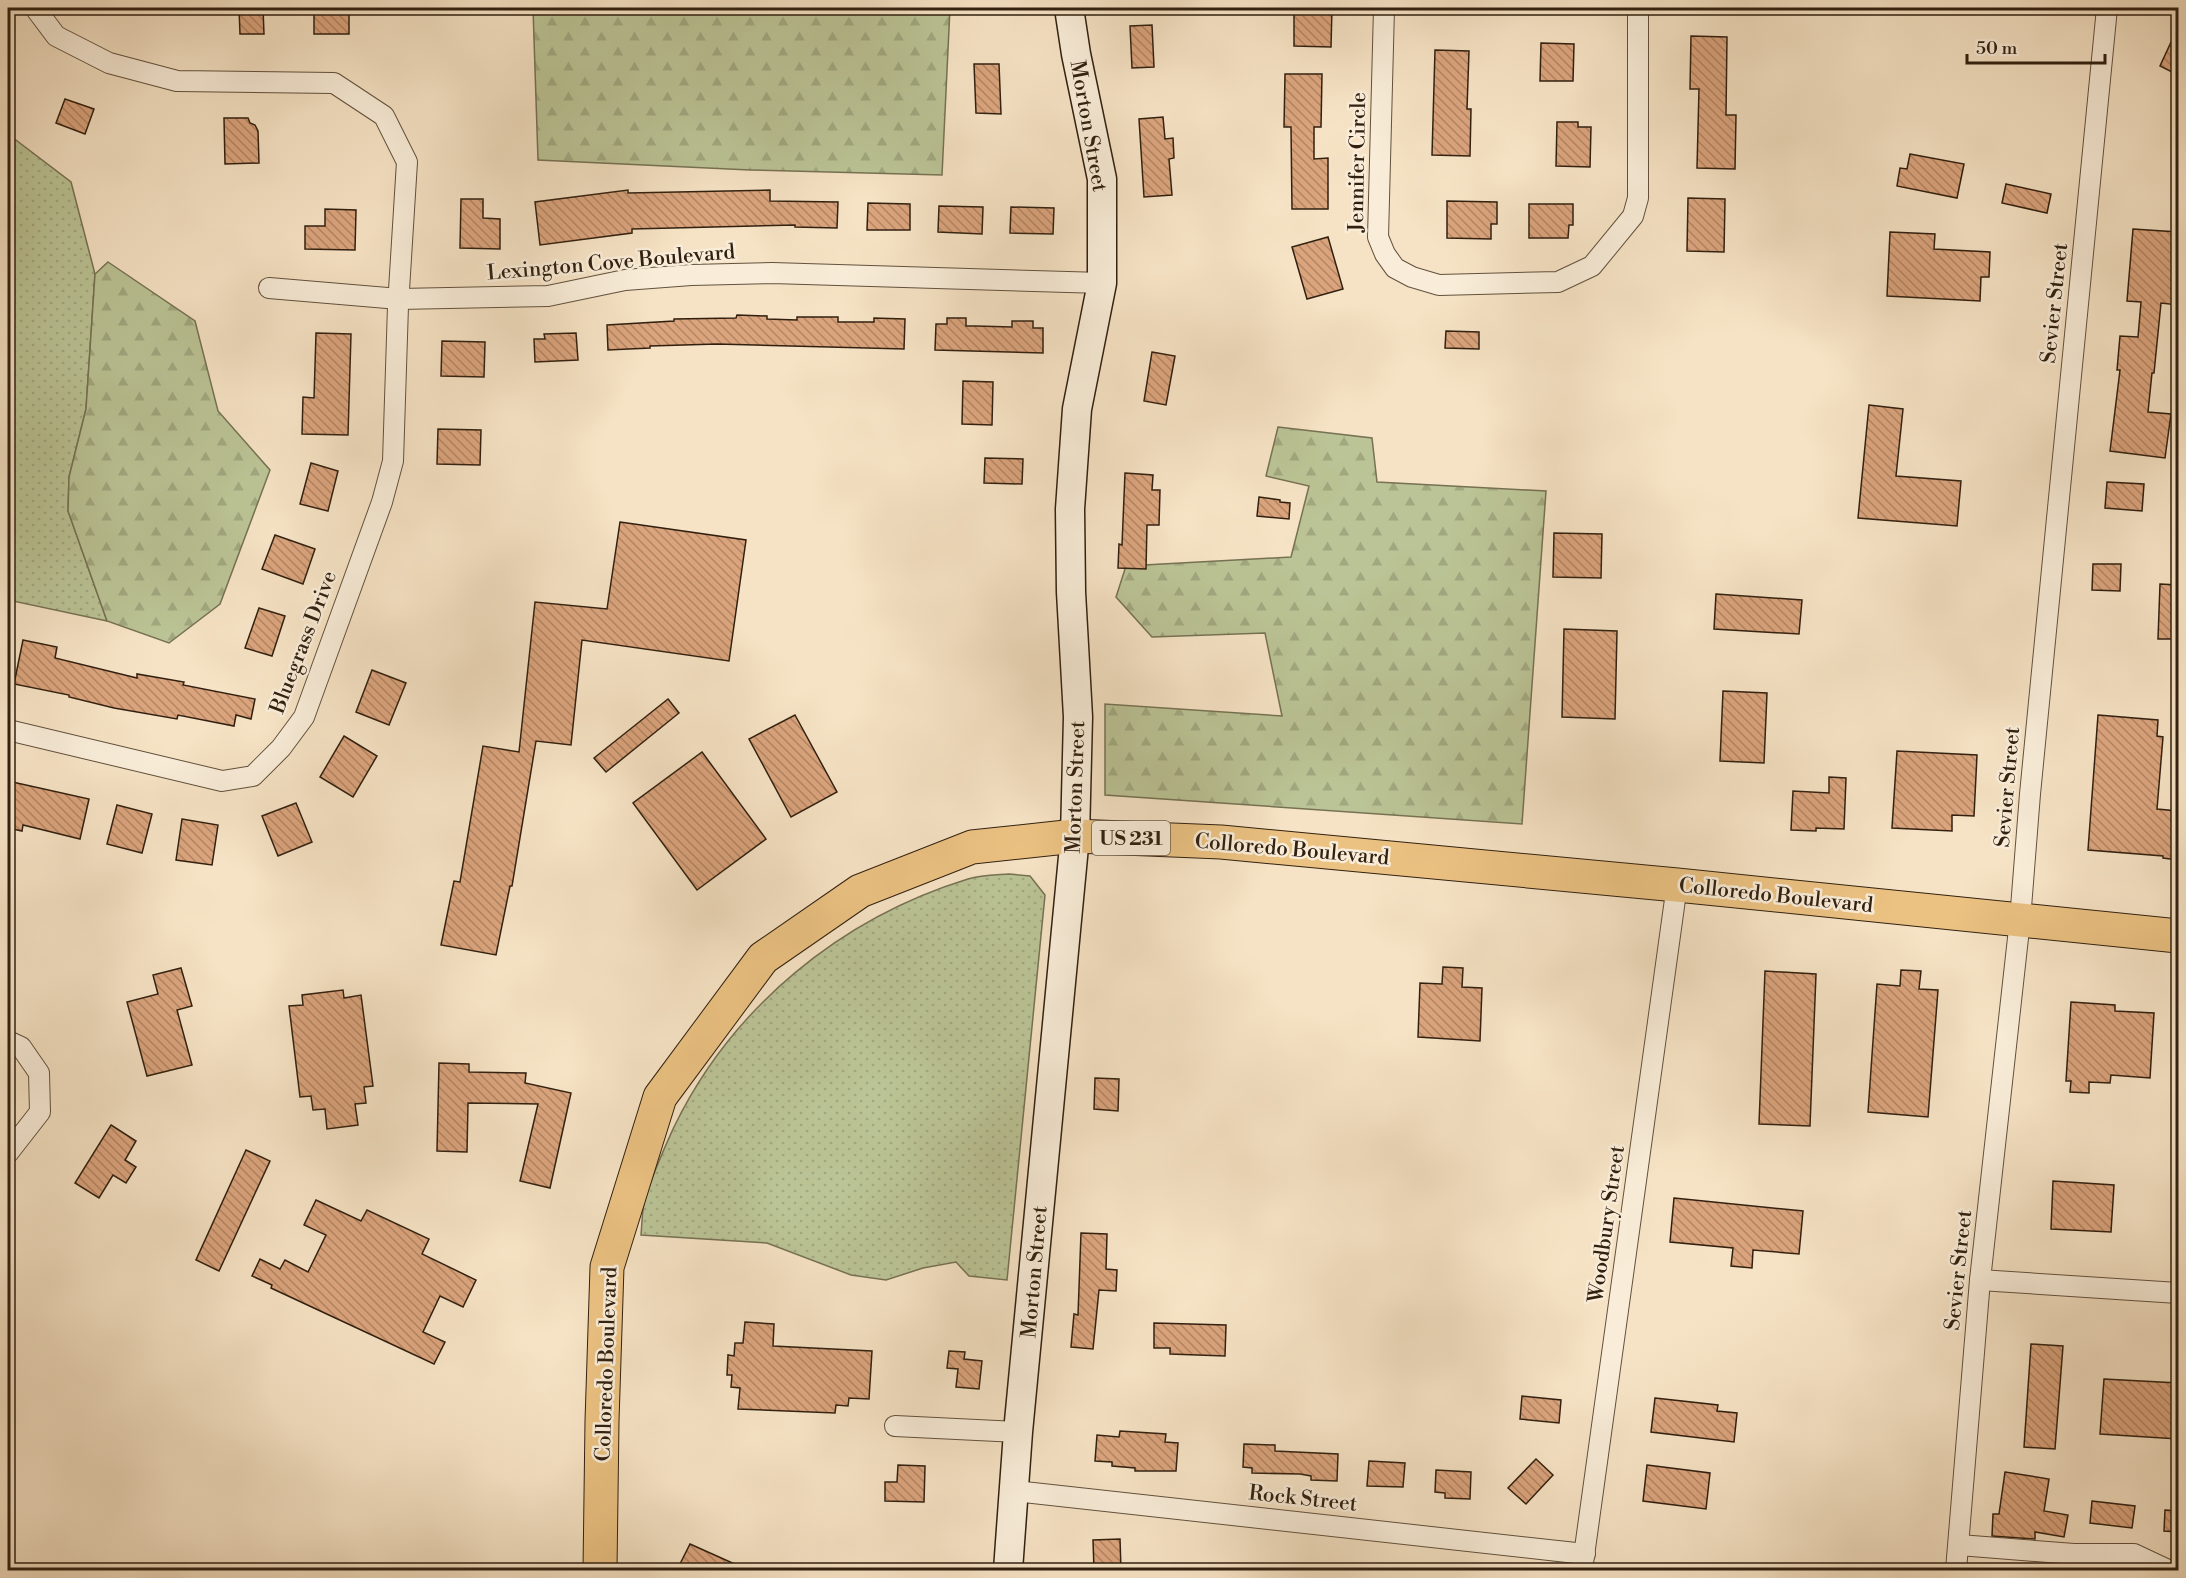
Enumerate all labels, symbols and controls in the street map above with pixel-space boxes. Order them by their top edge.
scale bar [1967,27,2105,65]
text: 50 m [1976,37,2018,60]
street label: Morton Street [1064,58,1112,194]
street label: Jennifer Circle [1344,92,1372,233]
street label: Lexington Cove Boulevard [486,239,736,287]
street label: Sevier Street [2036,241,2074,365]
street label: Bluegrass Drive [264,567,343,718]
street label: Morton Street [1061,720,1091,854]
street label: Sevier Street [1990,725,2026,848]
road number: US 231 [1092,821,1170,855]
street label: Colloredo Boulevard [1194,829,1390,871]
street label: Colloredo Boulevard [1678,873,1874,919]
street label: Woodbury Street [1583,1143,1631,1305]
street label: Morton Street [1016,1204,1054,1339]
street label: Sevier Street [1940,1208,1978,1332]
street label: Colloredo Boulevard [591,1266,623,1462]
street label: Rock Street [1247,1480,1359,1518]

